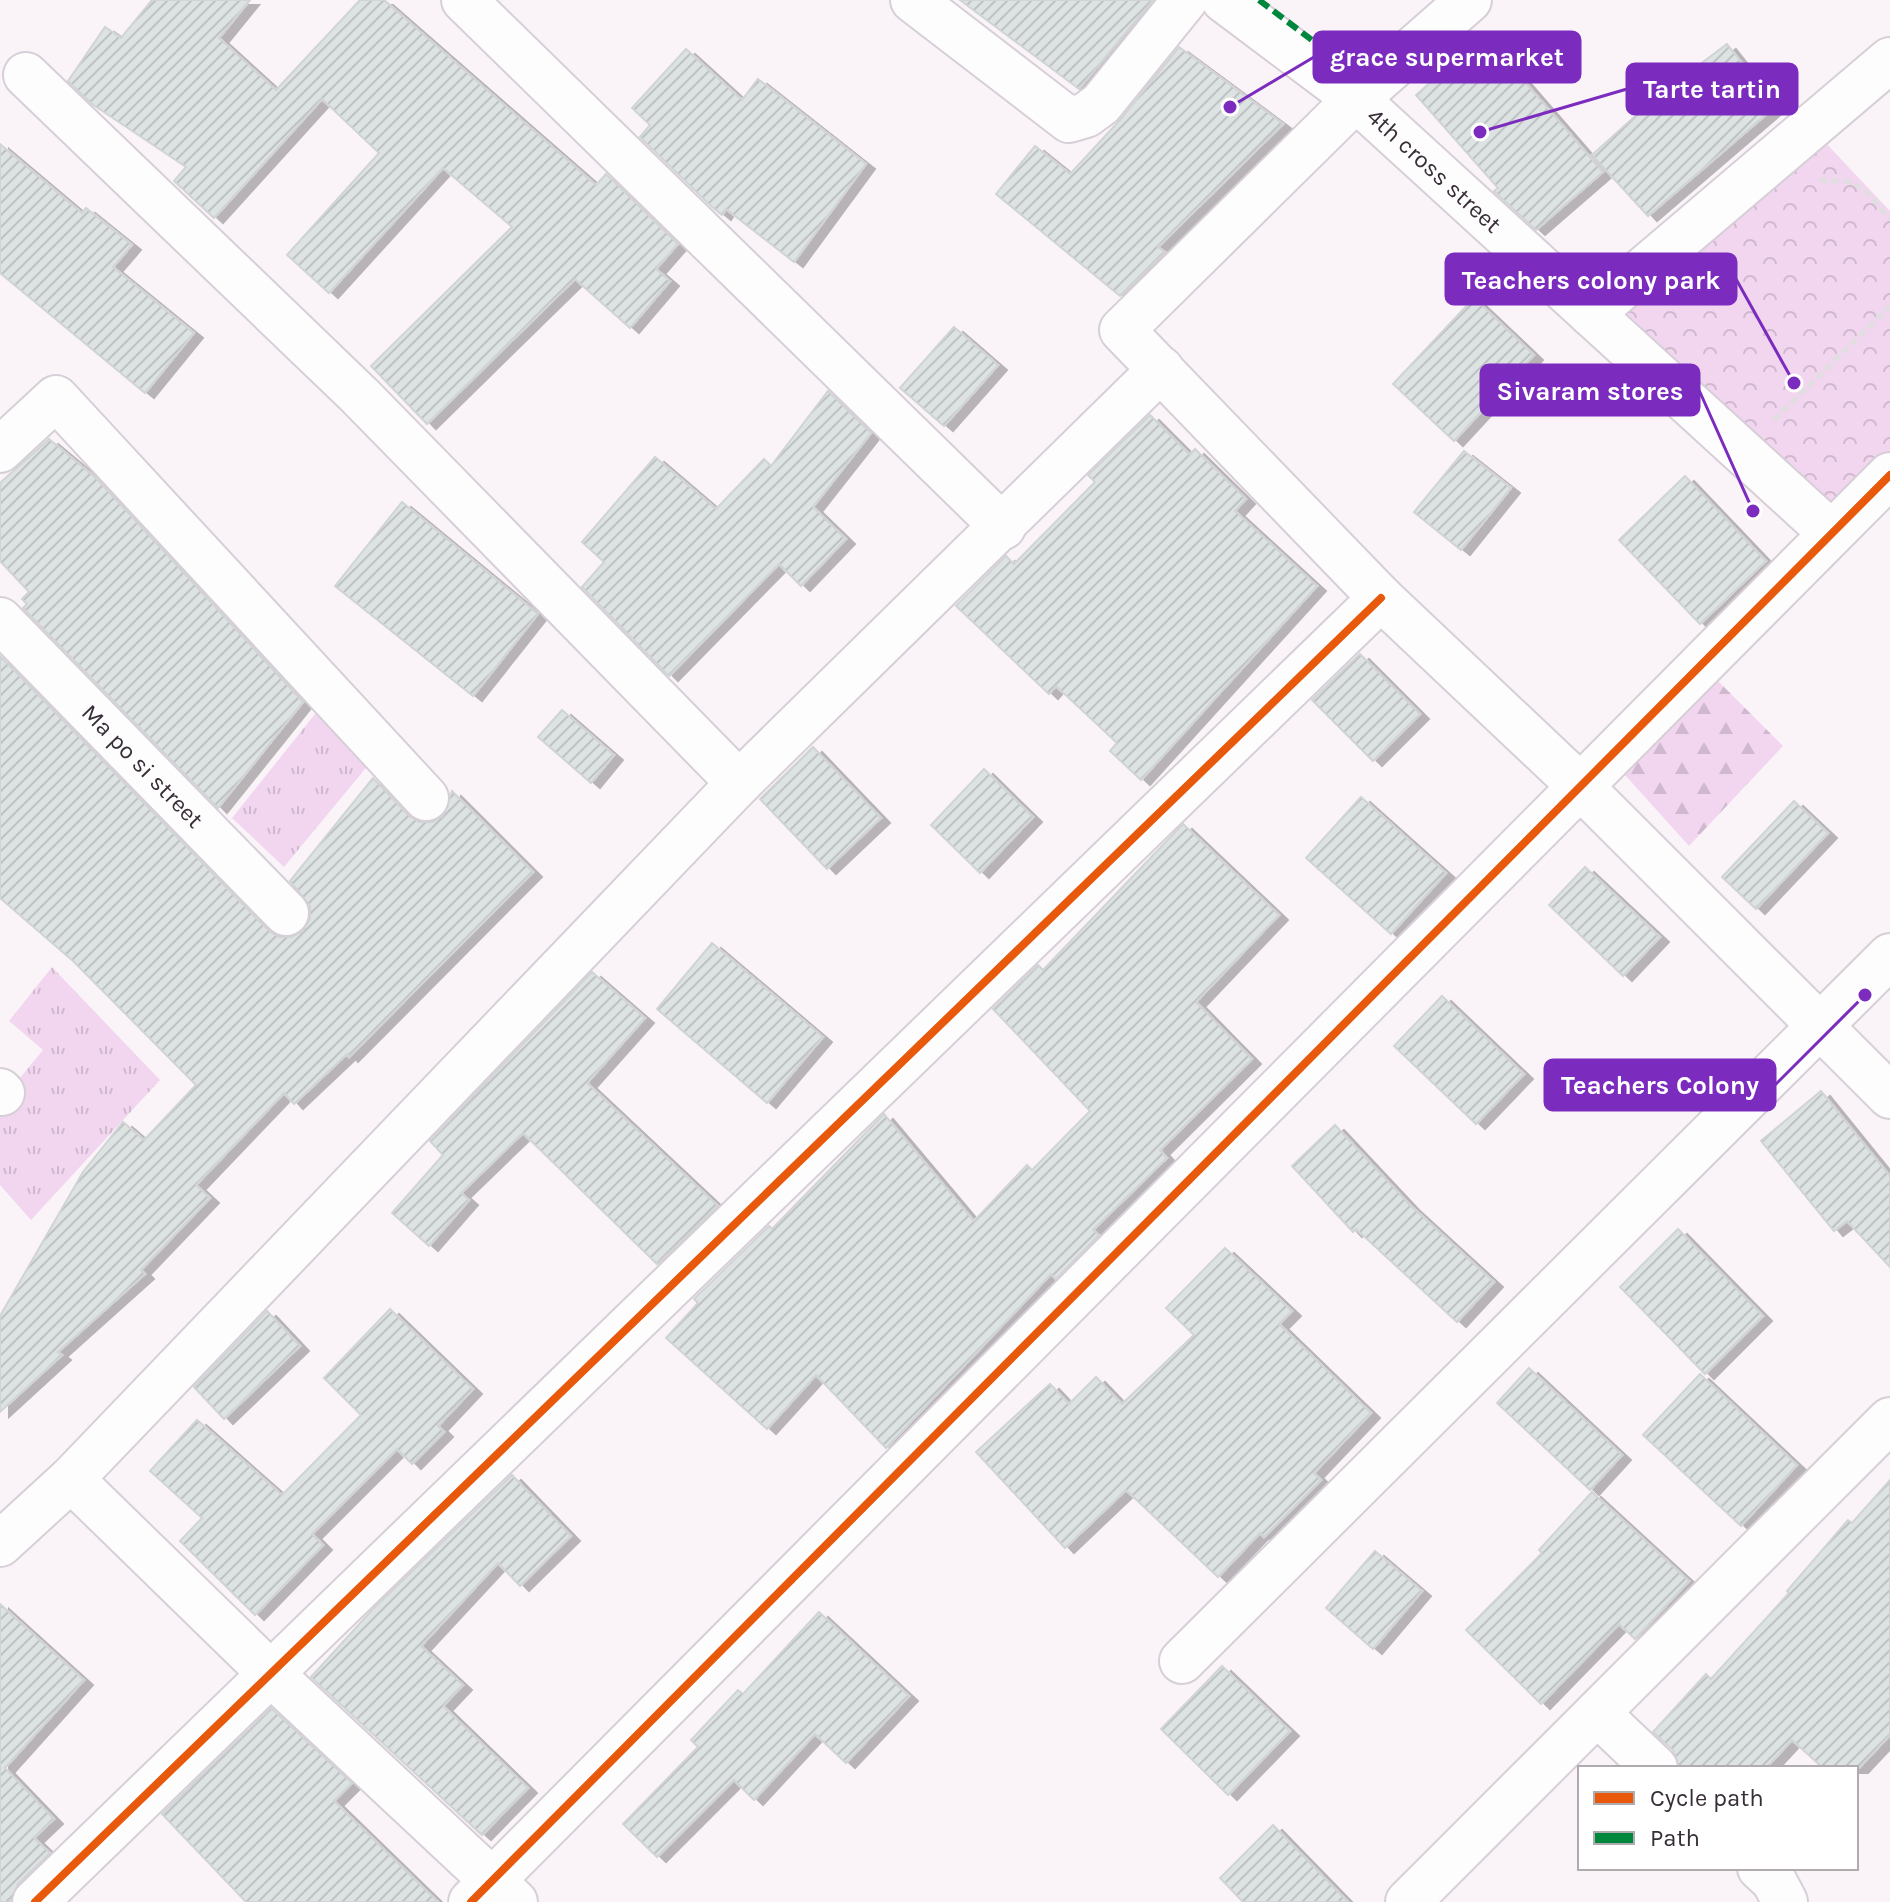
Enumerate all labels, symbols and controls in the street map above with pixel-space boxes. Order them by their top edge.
callout: grace supermarket [1314,32,1580,82]
text: grace supermarket [1330,42,1564,73]
callout: Tarte tartin [1627,64,1797,114]
text: Tarte tartin [1643,74,1781,105]
street label: 4th cross street [1361,102,1507,239]
callout: Teachers colony park [1446,254,1736,304]
text: Teachers colony park [1462,265,1720,296]
callout: Sivaram stores [1481,365,1699,415]
text: Sivaram stores [1497,376,1683,407]
street label: Ma po si street [76,698,209,834]
callout: Teachers Colony [1545,1060,1775,1110]
text: Teachers Colony [1561,1070,1759,1101]
legend [1578,1766,1858,1870]
text: Cycle path [1650,1784,1764,1812]
text: Path [1650,1824,1700,1852]

